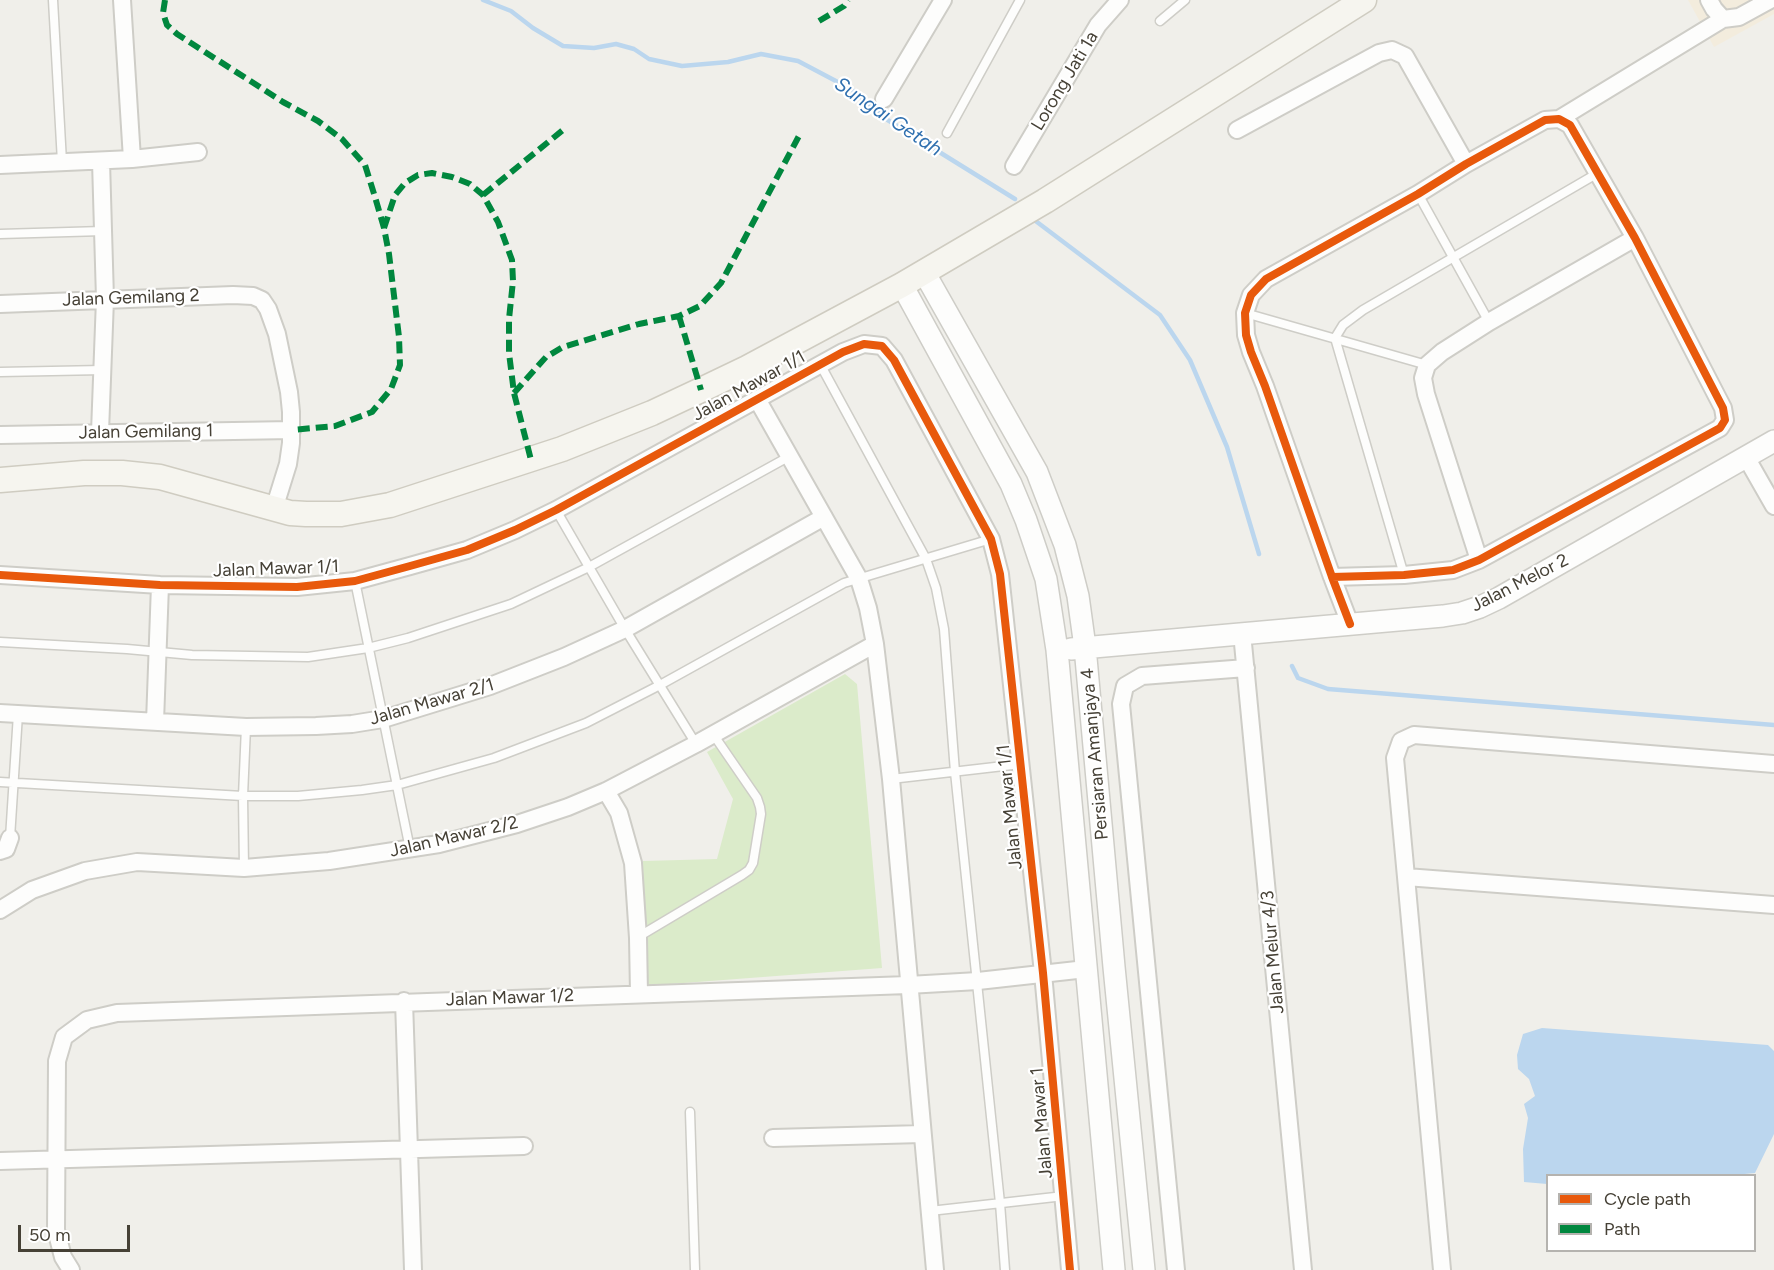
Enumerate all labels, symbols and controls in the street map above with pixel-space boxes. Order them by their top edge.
street label: Lorong Jati 1a [1027,27,1103,135]
water label: Sungai Getah [830,72,946,162]
street label: Jalan Gemilang 2 [62,285,200,311]
street label: Jalan Mawar 1/1 [689,346,809,426]
street label: Jalan Gemilang 1 [78,420,214,444]
street label: Jalan Melor 2 [1468,549,1572,617]
street label: Jalan Mawar 1/1 [213,556,339,582]
street label: Persiaran Amanjaya 4 [1077,667,1113,841]
street label: Jalan Mawar 2/1 [367,674,497,730]
street label: Jalan Mawar 1/1 [993,743,1027,871]
street label: Jalan Mawar 2/2 [388,812,520,862]
street label: Jalan Melur 4/3 [1257,889,1289,1015]
street label: Jalan Mawar 1/2 [445,985,575,1011]
street label: Jalan Mawar 1 [1026,1067,1058,1179]
legend [1546,1174,1756,1252]
text: Cycle path [1604,1188,1691,1210]
scale bar [21,1213,134,1251]
text: Path [1604,1218,1640,1240]
text: 50 m [29,1224,71,1246]

